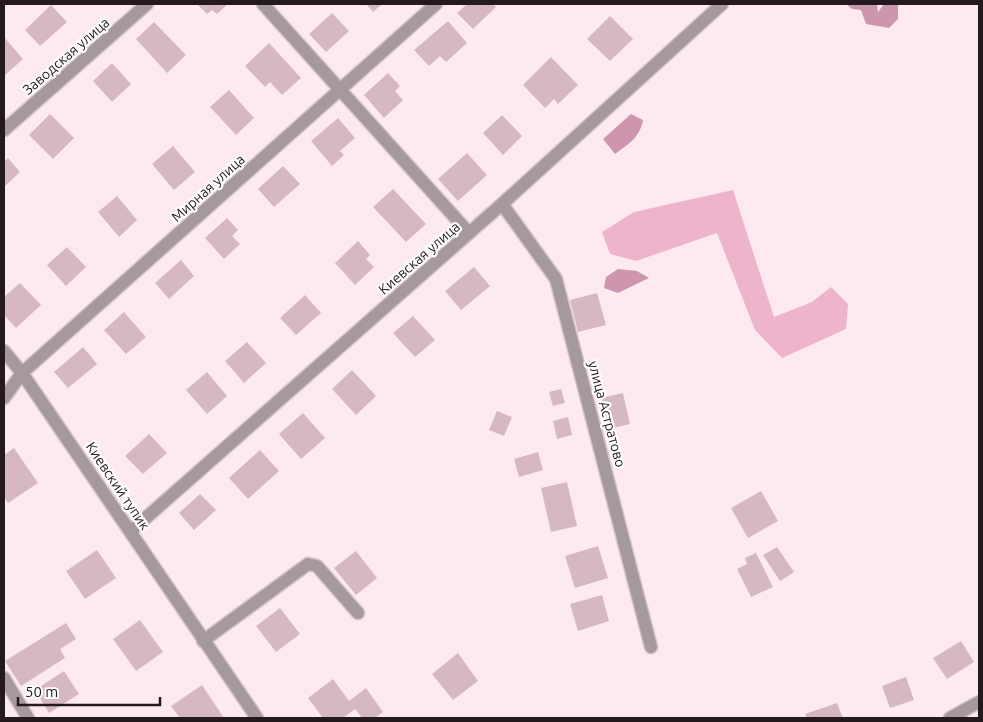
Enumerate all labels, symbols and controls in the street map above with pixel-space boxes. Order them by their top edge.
street label: Заводская улица [20,14,112,98]
street label: Мирная улица [168,151,248,225]
street label: Киевская улица [375,218,463,298]
street label: улица Астратово [585,359,629,469]
street label: Киевский тупик [83,439,153,533]
scale bar [18,674,160,706]
text: 50 m [25,683,58,700]

